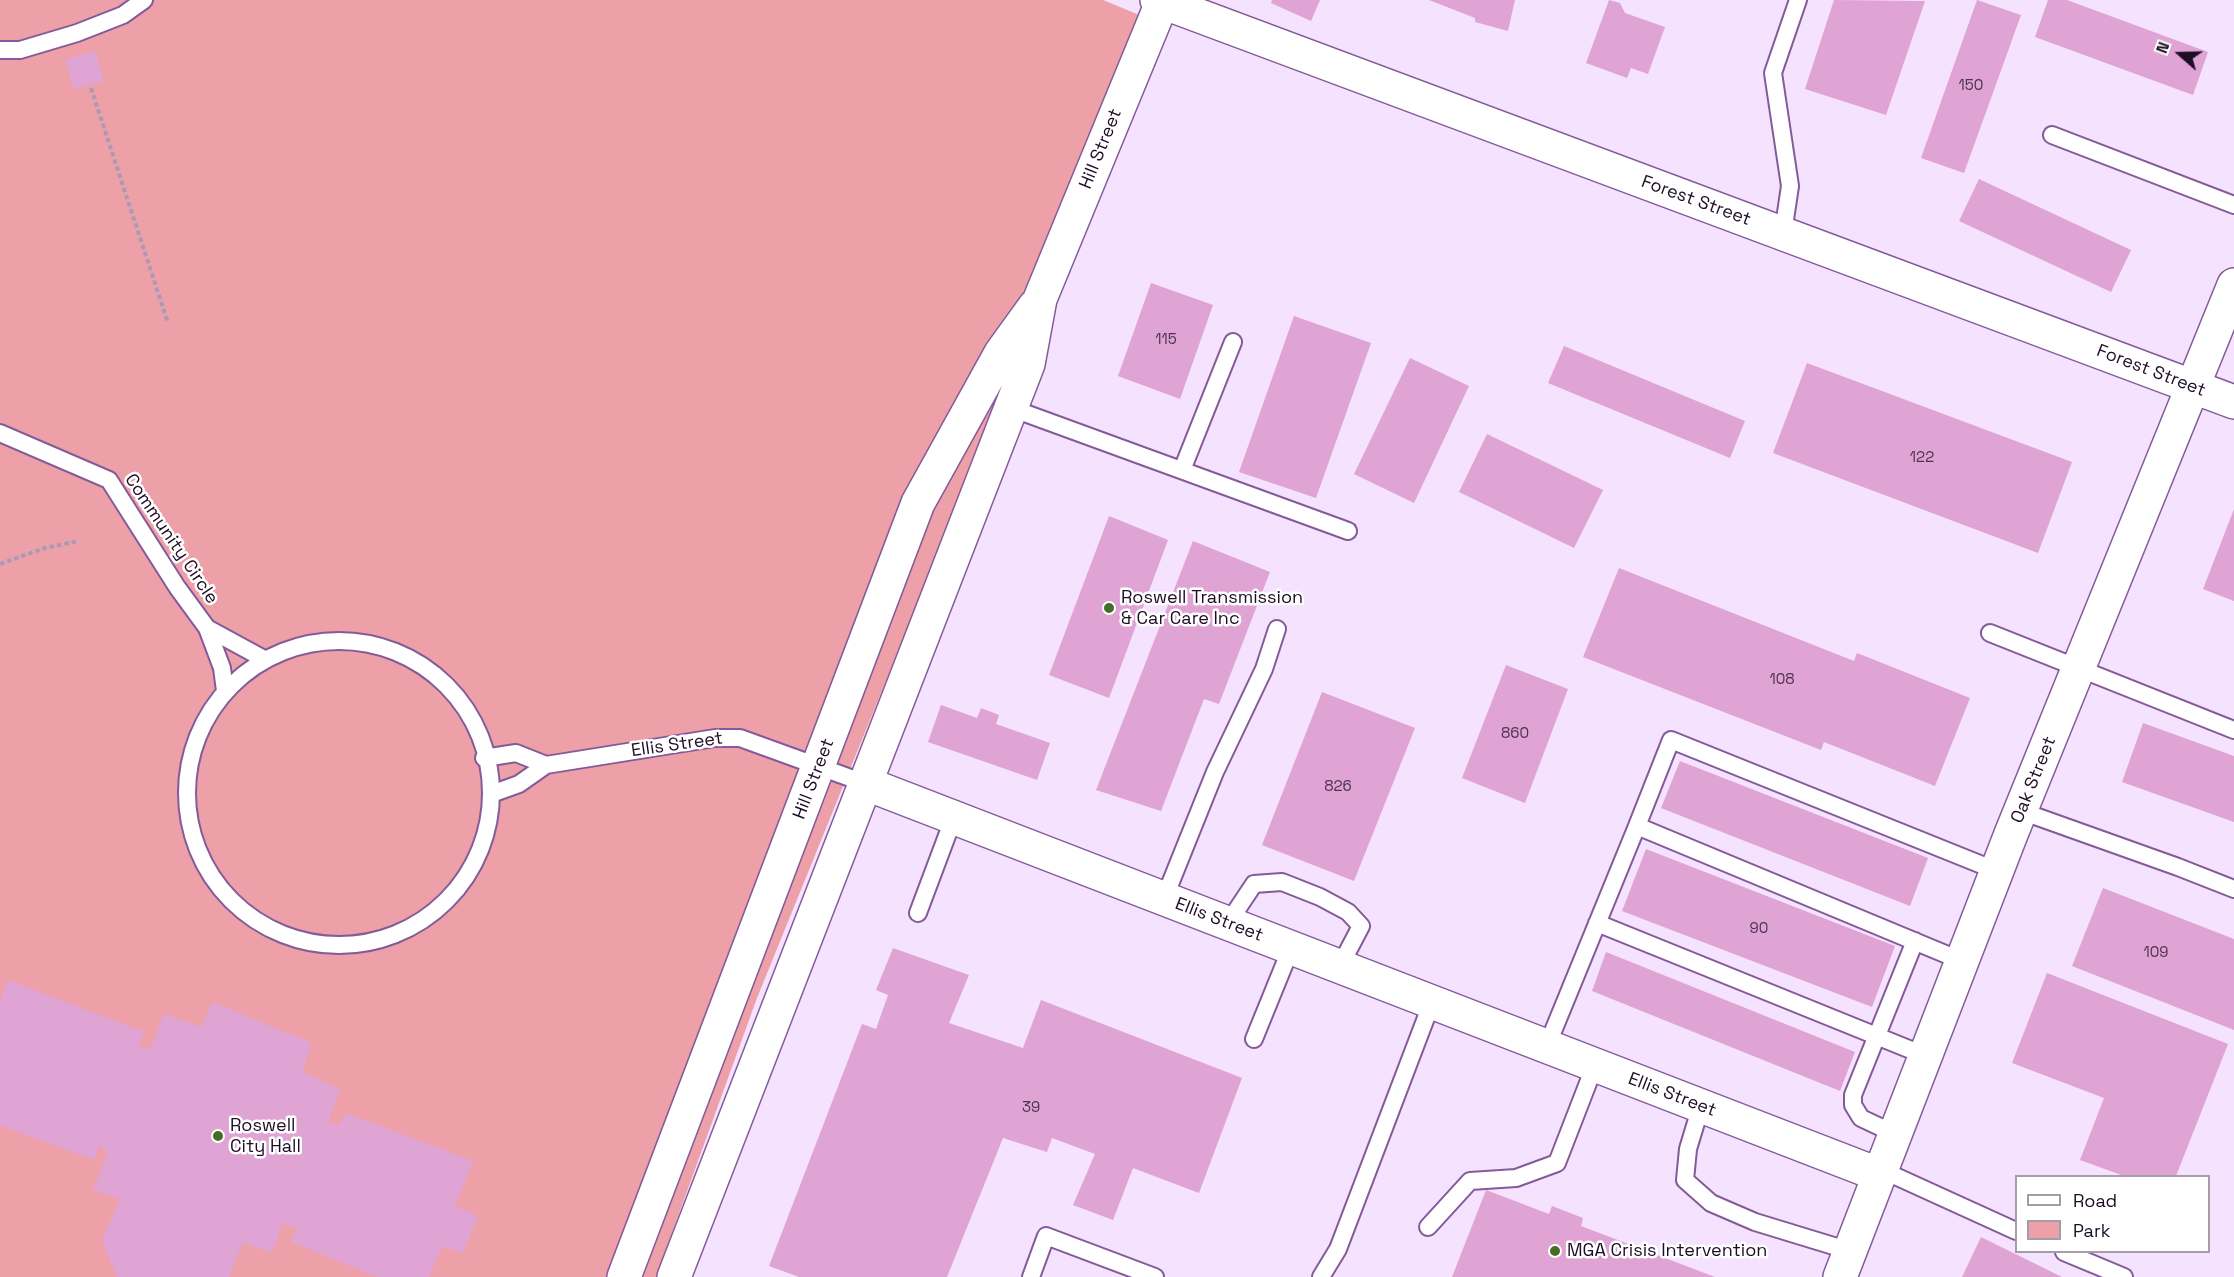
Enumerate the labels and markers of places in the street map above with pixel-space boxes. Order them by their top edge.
place label: Roswell Transmission & Car Care Inc [1121,587,1303,630]
marker: Roswell Transmission & Car Care Inc [1102,601,1116,615]
place label: Roswell City Hall [230,1115,301,1158]
marker: Roswell City Hall [211,1129,225,1143]
place label: MGA Crisis Intervention [1567,1240,1767,1262]
marker: MGA Crisis Intervention [1548,1244,1562,1258]

